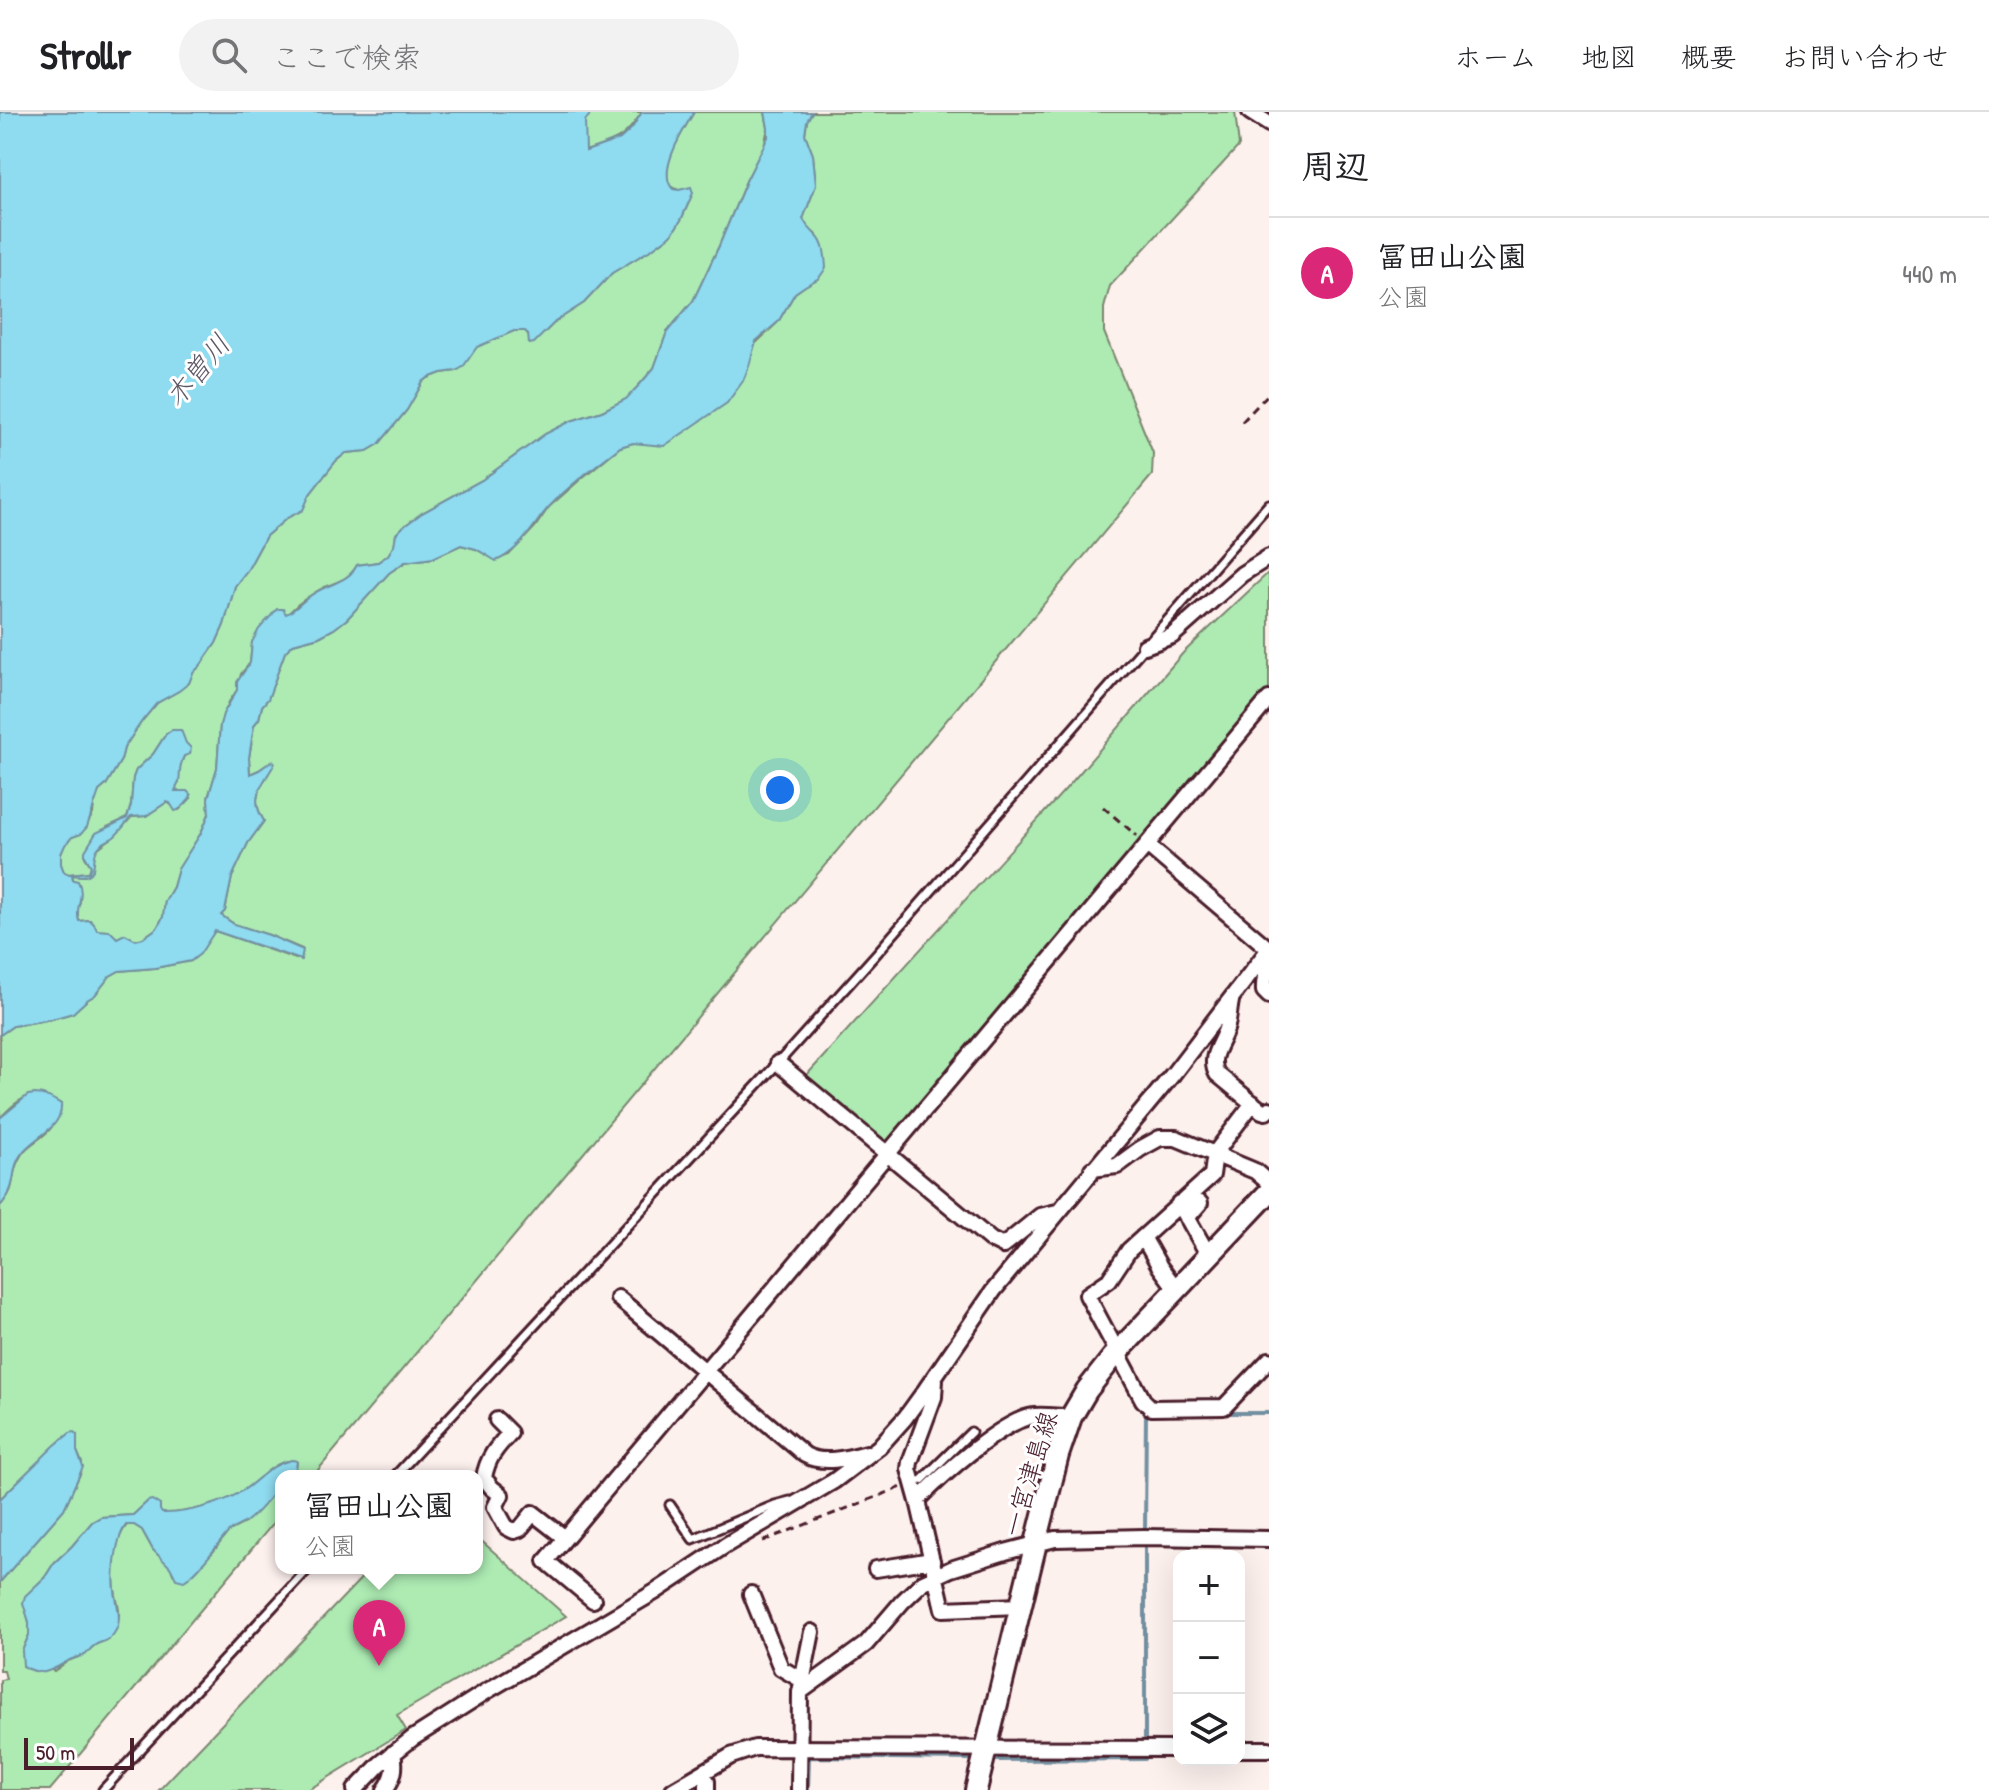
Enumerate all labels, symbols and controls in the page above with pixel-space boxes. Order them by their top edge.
search box [179,19,739,91]
text: Strollr [40,29,131,81]
icon: search [207,33,251,77]
text: ここで検索 [271,37,421,77]
text: ホーム [1454,38,1537,76]
text: 地図 [1581,38,1637,76]
text: 概要 [1681,38,1737,76]
text: お問い合わせ [1781,38,1949,76]
text: 周辺 [1301,143,1369,189]
text: 冨田山公園 [1377,236,1527,276]
text: A [1321,256,1333,291]
text: 440 m [1902,256,1957,291]
text: 公園 [1377,279,1429,314]
water label: 木曽川 [155,326,239,414]
your location [760,770,800,810]
street label: 一宮津島線 [994,1407,1065,1541]
popup [275,1470,483,1574]
text: 冨田山公園 [304,1485,454,1525]
text: 公園 [304,1528,356,1563]
map controls [1173,1550,1245,1766]
button: + [1173,1550,1245,1622]
pin: A [353,1600,405,1666]
button: − [1173,1622,1245,1694]
button: layers [1173,1694,1245,1766]
scale bar [24,1734,134,1770]
text: 50 m [36,1737,75,1767]

